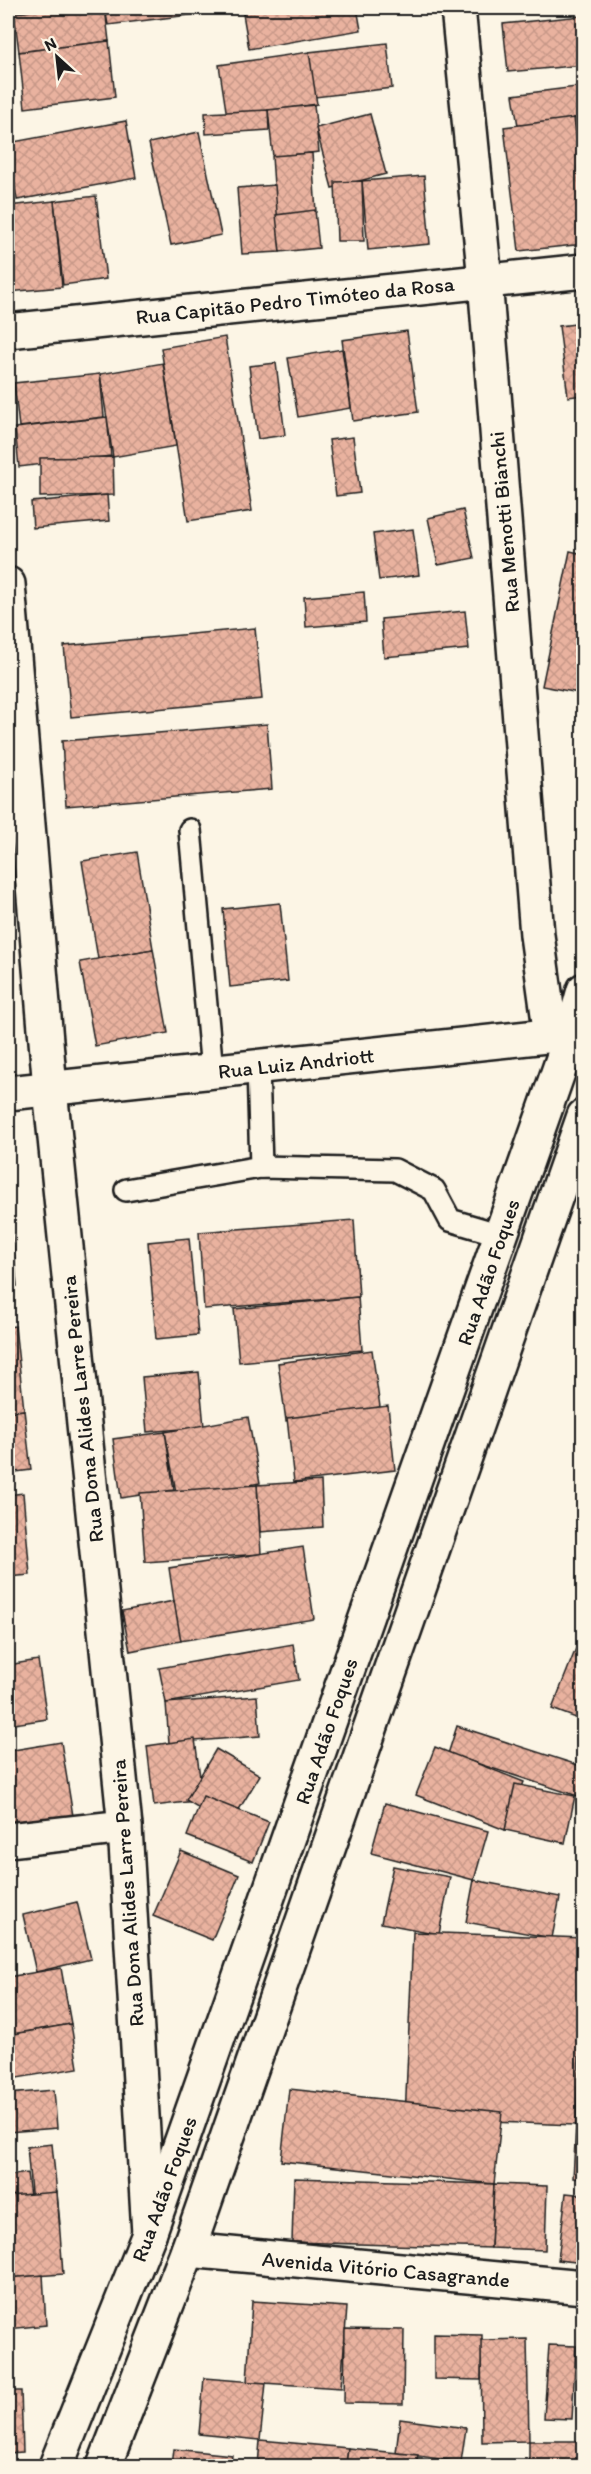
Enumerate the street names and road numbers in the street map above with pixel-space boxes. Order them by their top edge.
street label: Rua Capitão Pedro Timóteo da Rosa [134,271,456,329]
street label: Rua Menotti Bianchi [484,430,524,614]
street label: Rua Luiz Andriott [217,1042,375,1084]
street label: Rua Adão Foques [451,1195,525,1349]
street label: Rua Dona Alides Larre Pereira [56,1274,108,1544]
street label: Rua Adão Foques [289,1654,363,1808]
street label: Rua Dona Alides Larre Pereira [105,1758,149,2028]
street label: Rua Adão Foques [126,2113,202,2265]
street label: Avenida Vitório Casagrande [261,2246,511,2292]

